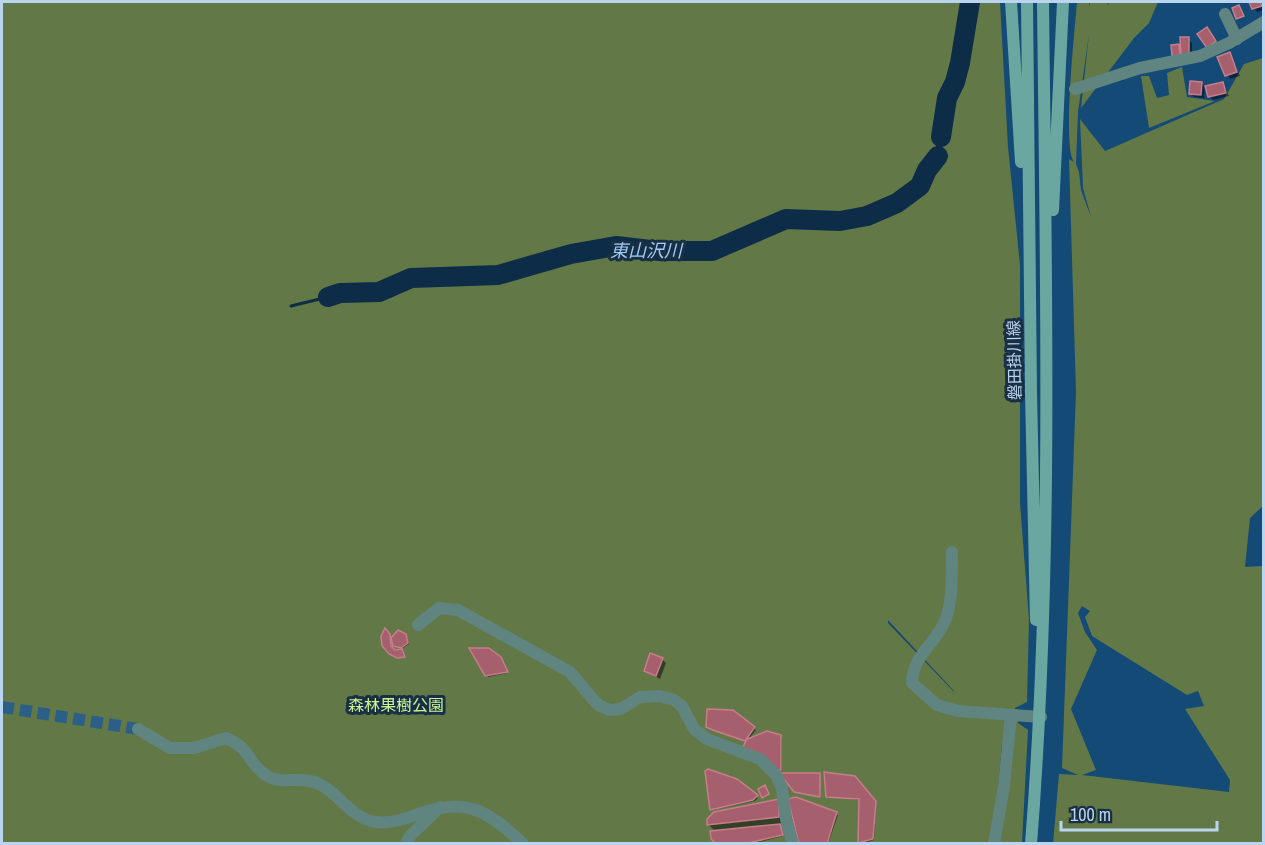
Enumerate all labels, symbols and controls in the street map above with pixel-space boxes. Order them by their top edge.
water label: 東山沢川 [610,238,684,263]
street label: 磐田掛川線 [1002,320,1026,400]
park label: 森林果樹公園 [348,694,444,716]
scale bar [1061,794,1217,832]
text: 100 m [1070,802,1111,827]

